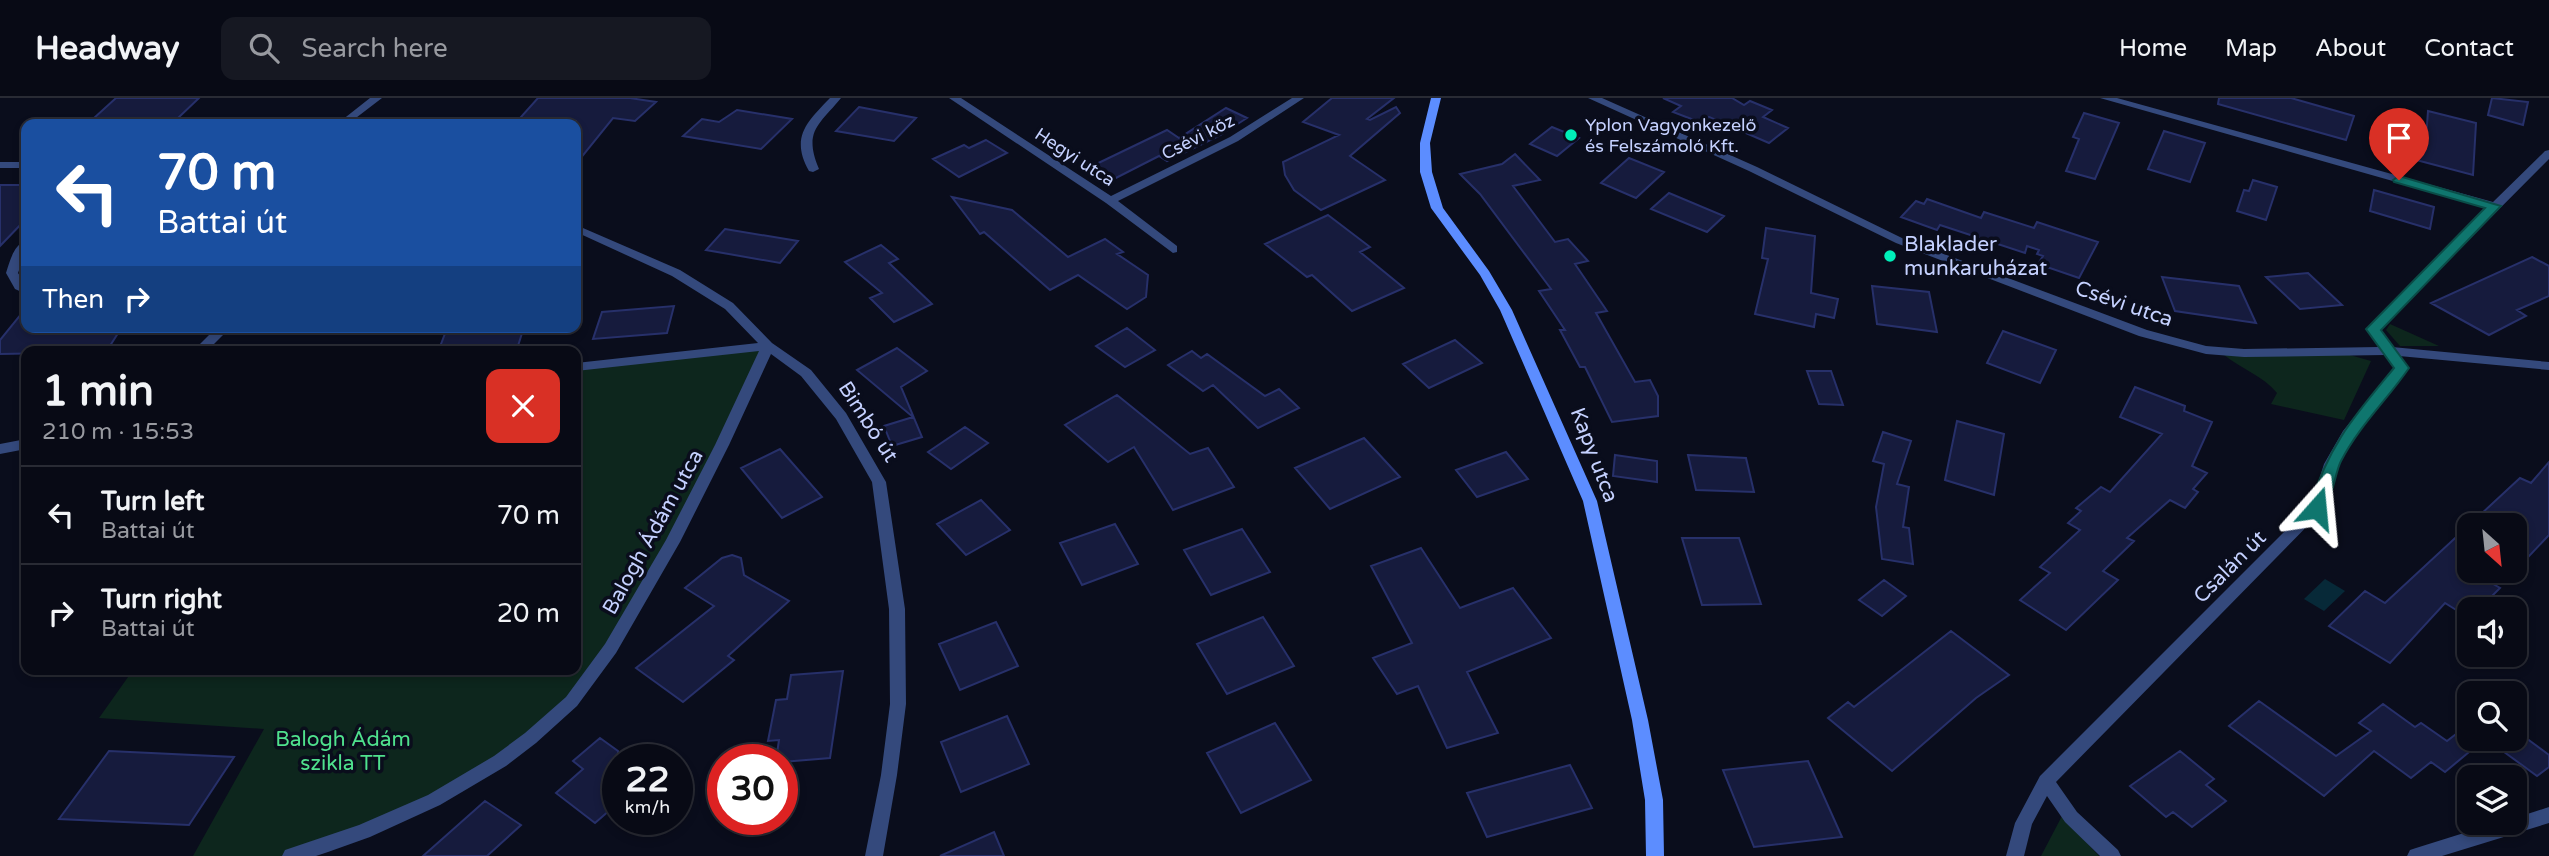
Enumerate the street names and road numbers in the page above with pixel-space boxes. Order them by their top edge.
street label: Csévi köz [1158,109,1238,165]
street label: Hegyi utca [1031,123,1119,191]
street label: Csévi utca [2072,276,2176,332]
street label: Bimbó út [833,377,903,467]
street label: Kapy utca [1565,404,1623,506]
street label: Balogh Ádám utca [597,445,709,619]
street label: Csalán út [2189,526,2271,608]

